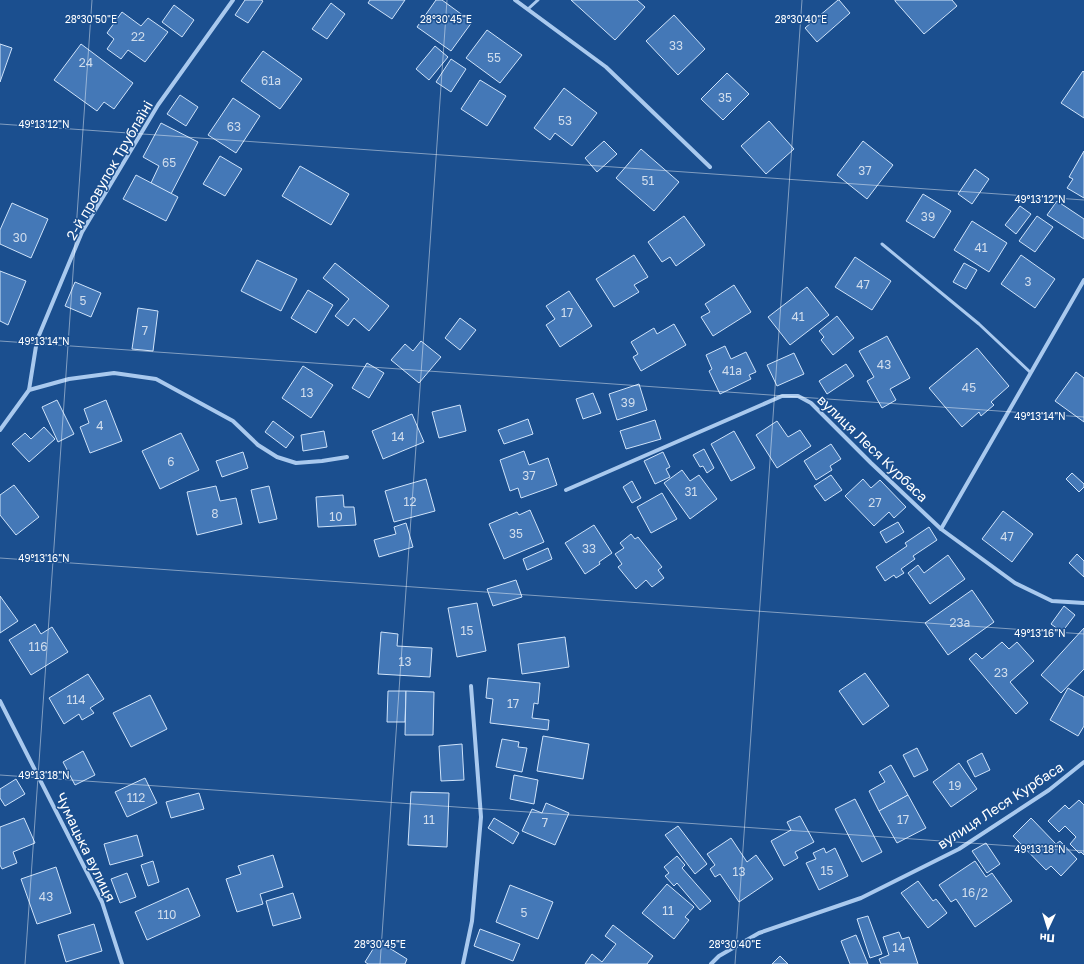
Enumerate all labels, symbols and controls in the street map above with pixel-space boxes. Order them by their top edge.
text: 28°30'50"E [65,13,117,25]
text: 28°30'45"E [420,13,472,25]
text: 28°30'40"E [775,13,827,25]
house number: 22 [131,29,145,44]
house number: 33 [669,38,683,53]
house number: 55 [487,50,501,65]
house number: 24 [79,55,93,70]
house number: 61а [261,73,281,88]
house number: 35 [718,90,732,105]
street label: 2-й провулок Трублаїні [62,97,156,243]
house number: 53 [558,113,572,128]
text: 49°13'12"N [18,118,70,130]
house number: 63 [227,119,241,134]
house number: 65 [162,155,176,170]
house number: 37 [858,163,872,178]
house number: 51 [642,173,655,188]
text: 49°13'12"N [1014,193,1066,205]
house number: 39 [921,209,935,224]
house number: 30 [13,230,27,245]
house number: 41 [974,240,988,255]
house number: 3 [1024,274,1032,289]
house number: 47 [856,277,870,292]
house number: 5 [80,293,87,308]
house number: 17 [561,305,573,320]
house number: 41 [791,309,805,324]
house number: 7 [142,323,148,338]
text: 49°13'14"N [18,335,70,347]
house number: 43 [877,357,891,372]
house number: 41а [722,363,742,378]
house number: 45 [962,380,976,395]
house number: 13 [301,385,313,400]
street label: вулиця Леся Курбаса [814,391,932,505]
house number: 39 [621,395,635,410]
text: 49°13'14"N [1014,410,1066,422]
house number: 4 [96,418,104,433]
house number: 14 [391,429,405,444]
house number: 6 [167,454,175,469]
house number: 37 [522,468,536,483]
house number: 31 [685,484,698,499]
house number: 12 [404,494,416,509]
house number: 27 [868,495,882,510]
house number: 8 [211,506,219,521]
house number: 10 [329,509,343,524]
house number: 35 [509,526,523,541]
house number: 47 [1000,529,1014,544]
house number: 33 [582,541,596,556]
text: 49°13'16"N [18,552,70,564]
house number: 23а [950,615,970,630]
house number: 15 [461,623,473,638]
text: 49°13'16"N [1014,627,1066,639]
house number: 116 [29,639,47,654]
house number: 13 [399,654,411,669]
house number: 23 [994,665,1008,680]
house number: 114 [67,692,85,707]
house number: 17 [507,696,519,711]
street label: вулиця Леся Курбаса [934,758,1066,852]
text: 49°13'18"N [18,769,70,781]
house number: 19 [948,778,962,793]
street label: Чумацька вулиця [52,790,120,904]
house number: 112 [127,790,145,805]
house number: 11 [423,812,435,827]
house number: 17 [897,812,909,827]
house number: 7 [542,815,548,830]
text: 49°13'18"N [1014,843,1066,855]
house number: 15 [821,863,833,878]
house number: 13 [733,864,745,879]
house number: 16/2 [962,885,988,900]
house number: 43 [39,889,53,904]
house number: 11 [662,903,674,918]
house number: 5 [521,905,528,920]
house number: 110 [157,907,177,922]
north arrow [1028,908,1068,948]
text: Пн [1039,931,1055,945]
text: 28°30'45"E [354,938,406,950]
text: 28°30'40"E [709,938,761,950]
house number: 14 [892,940,906,955]

